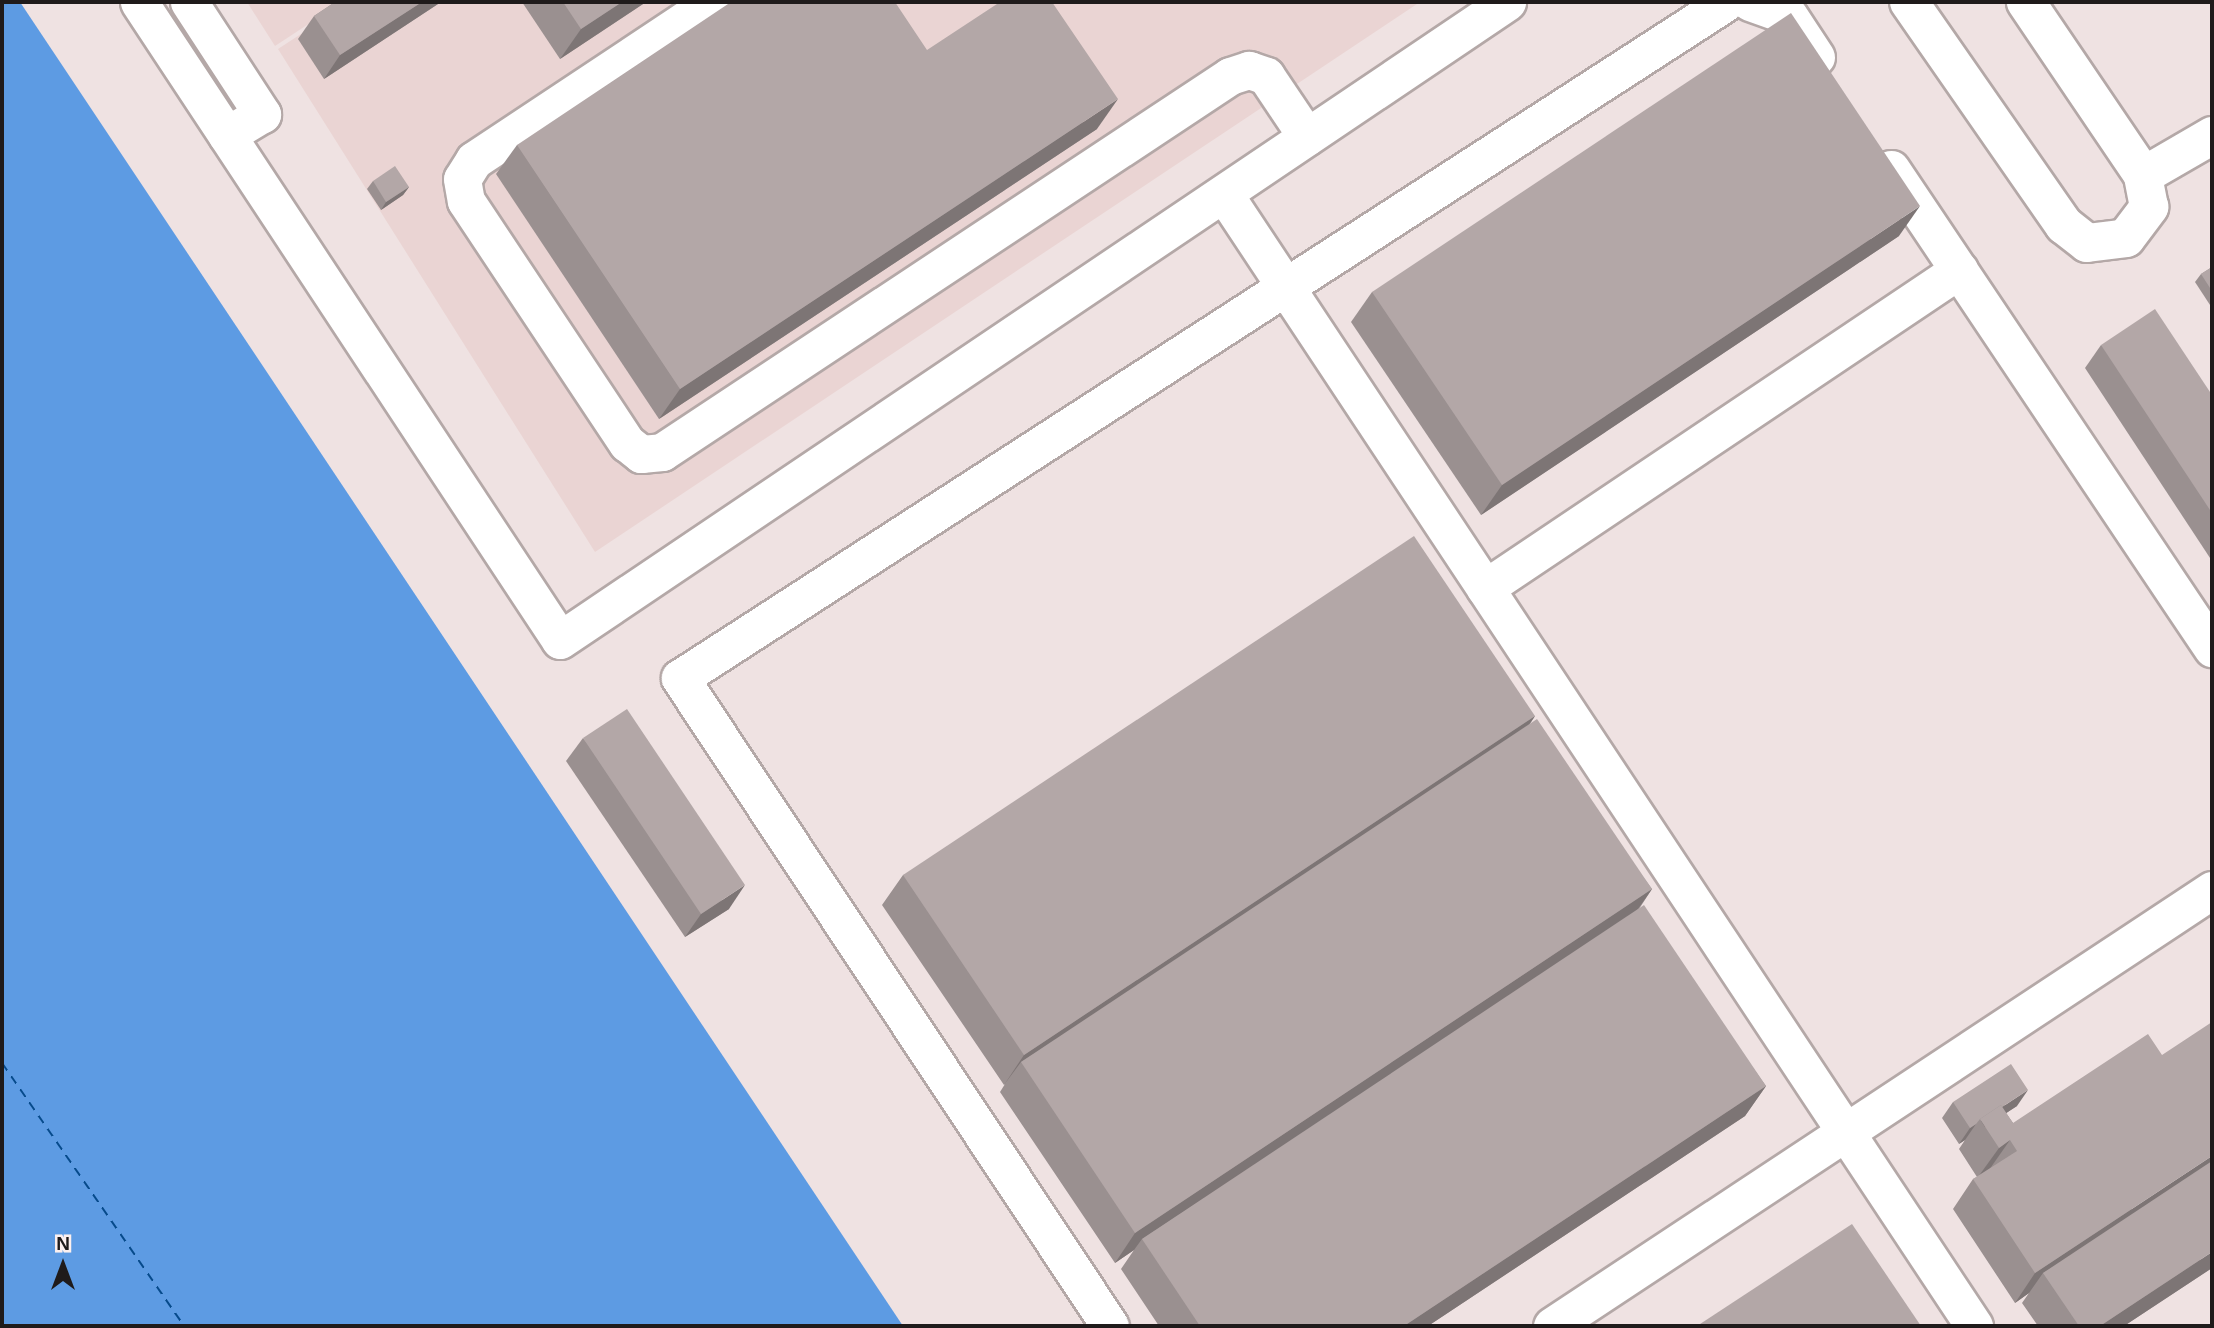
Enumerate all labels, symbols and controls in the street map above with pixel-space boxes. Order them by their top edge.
north arrow [28,1230,98,1300]
text: N [56,1233,70,1254]

